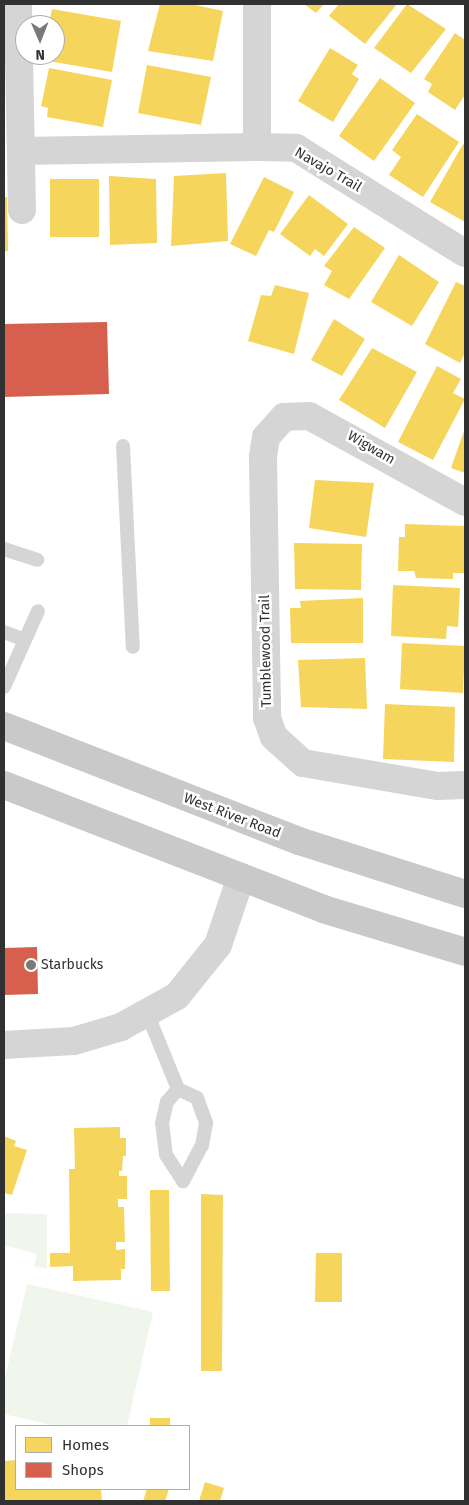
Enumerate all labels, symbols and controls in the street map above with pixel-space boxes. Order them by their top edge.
north arrow [15,15,65,65]
text: N [35,46,45,63]
street label: Navajo Trail [292,144,364,196]
street label: Wigwam [344,428,398,468]
street label: Tumblewood Trail [257,595,275,707]
street label: West River Road [181,790,283,842]
place label: Starbucks [41,957,103,973]
marker: Starbucks [25,959,37,971]
legend [15,1425,190,1490]
text: Homes [62,1436,109,1454]
text: Shops [62,1461,104,1479]

